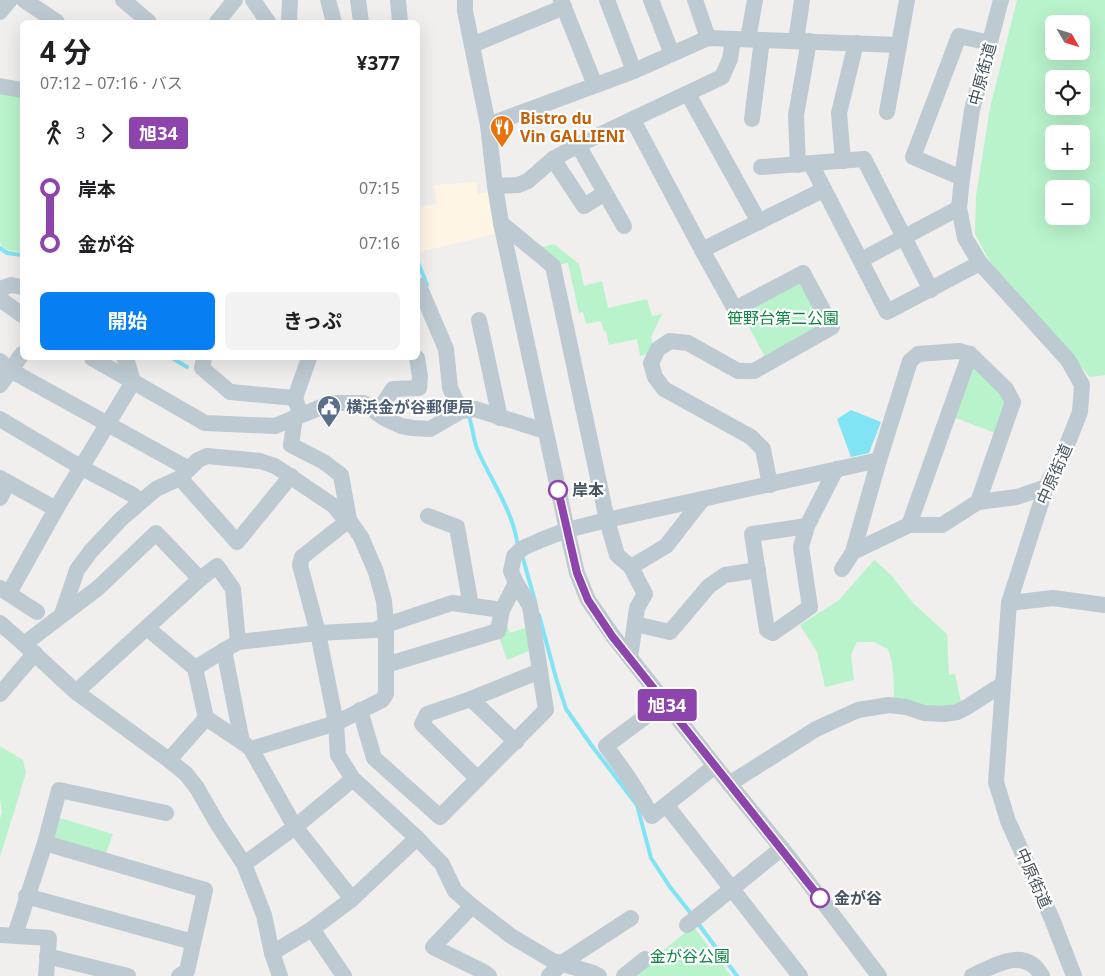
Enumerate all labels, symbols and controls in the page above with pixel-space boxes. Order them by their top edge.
north arrow [1045,15,1090,60]
map controls [1045,15,1090,225]
text: 4 分 [40,32,91,70]
street label: 中原街道 [963,40,1001,108]
text: ¥377 [357,50,400,76]
button: locate [1045,70,1090,115]
text: 07:12 – 07:16 · バス [40,72,183,94]
place label: Bistro du Vin GALLIENI [520,107,625,147]
restaurant icon: Bistro du Vin GALLIENI [489,114,515,148]
icon: walk [40,119,68,147]
icon: forward [93,119,121,147]
text: 旭34 [139,121,178,145]
text: 3 [76,122,85,144]
button: + [1045,125,1090,170]
text: 岸本 [78,176,116,202]
text: 07:15 [359,177,400,199]
button: − [1045,180,1090,225]
text: 金が谷 [78,231,135,257]
text: 07:16 [359,232,400,254]
button: 開始 [40,292,215,350]
button: きっぷ [225,292,400,350]
park label: 笹野台第二公園 [727,307,839,329]
public building icon: 横浜金が谷郵便局 [316,394,342,428]
place label: 横浜金が谷郵便局 [346,396,474,418]
street label: 中原街道 [1031,440,1077,508]
place label: 岸本 [572,479,604,501]
marker: 岸本 [548,480,568,500]
line badge: 旭34 [638,689,696,721]
text: 旭34 [648,693,686,717]
street label: 中原街道 [1011,844,1057,912]
place label: 金が谷 [834,887,882,909]
marker: 金が谷 [810,888,830,908]
park label: 金が谷公園 [650,945,730,967]

